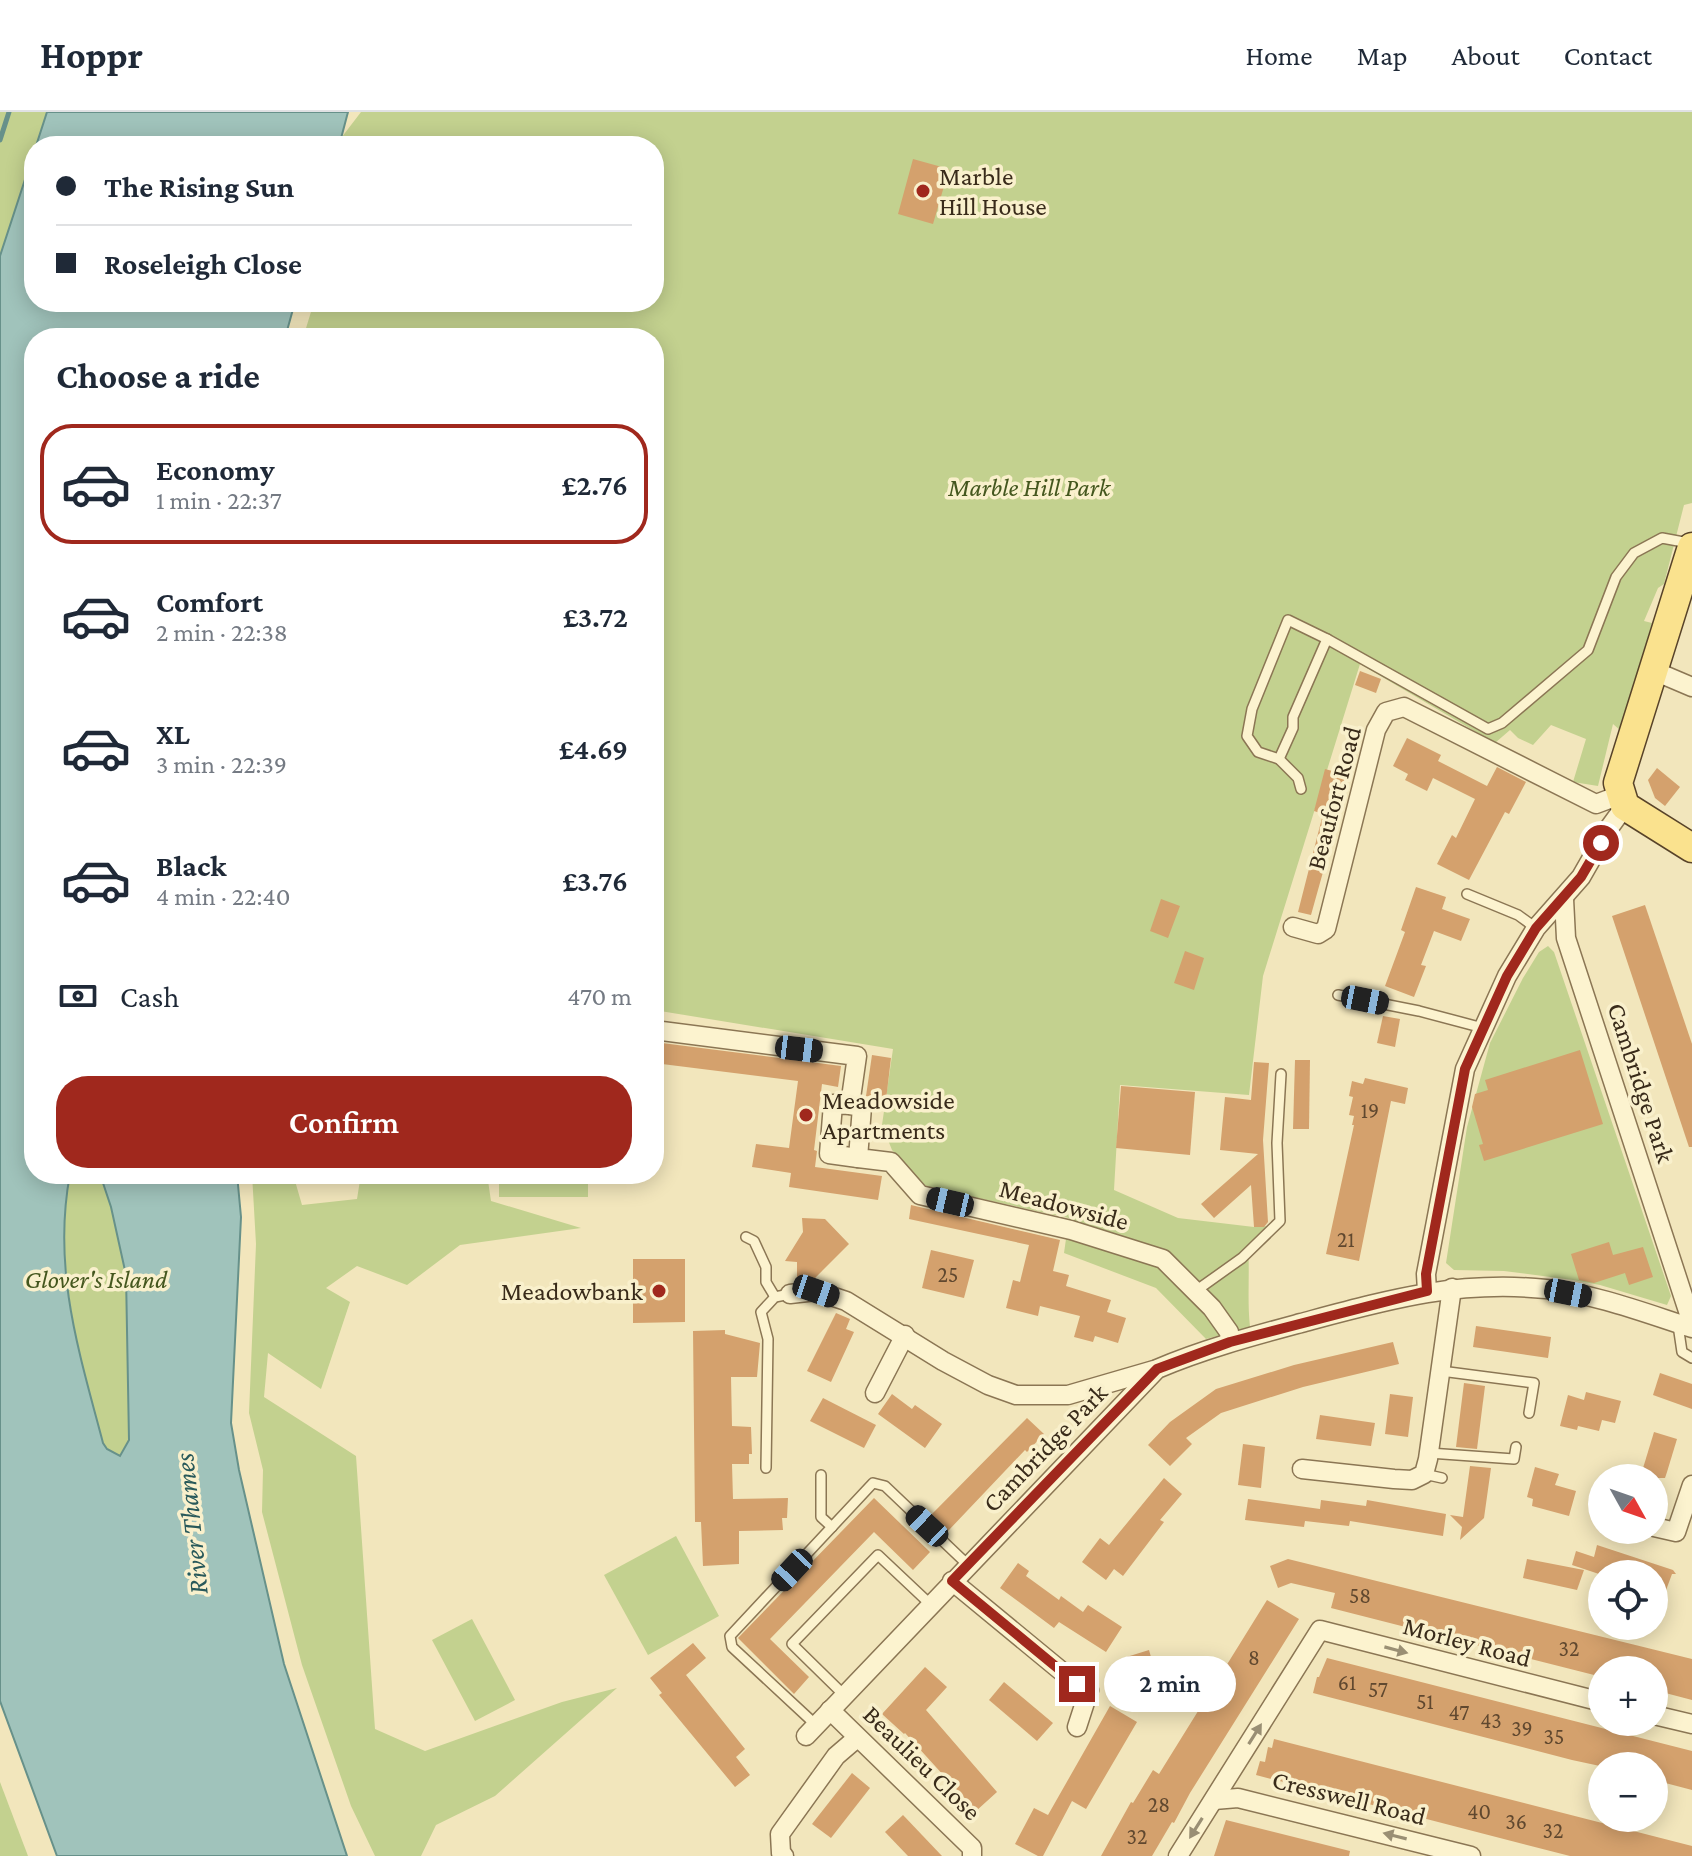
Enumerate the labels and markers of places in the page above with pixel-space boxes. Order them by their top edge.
place label: Marble Hill House [939,162,1047,221]
marker: Marble Hill House [914,182,932,200]
place label: Meadowside Apartments [822,1086,955,1145]
marker: Meadowside Apartments [797,1106,815,1124]
place label: Meadowbank [501,1277,644,1306]
marker: Meadowbank [650,1282,668,1300]

